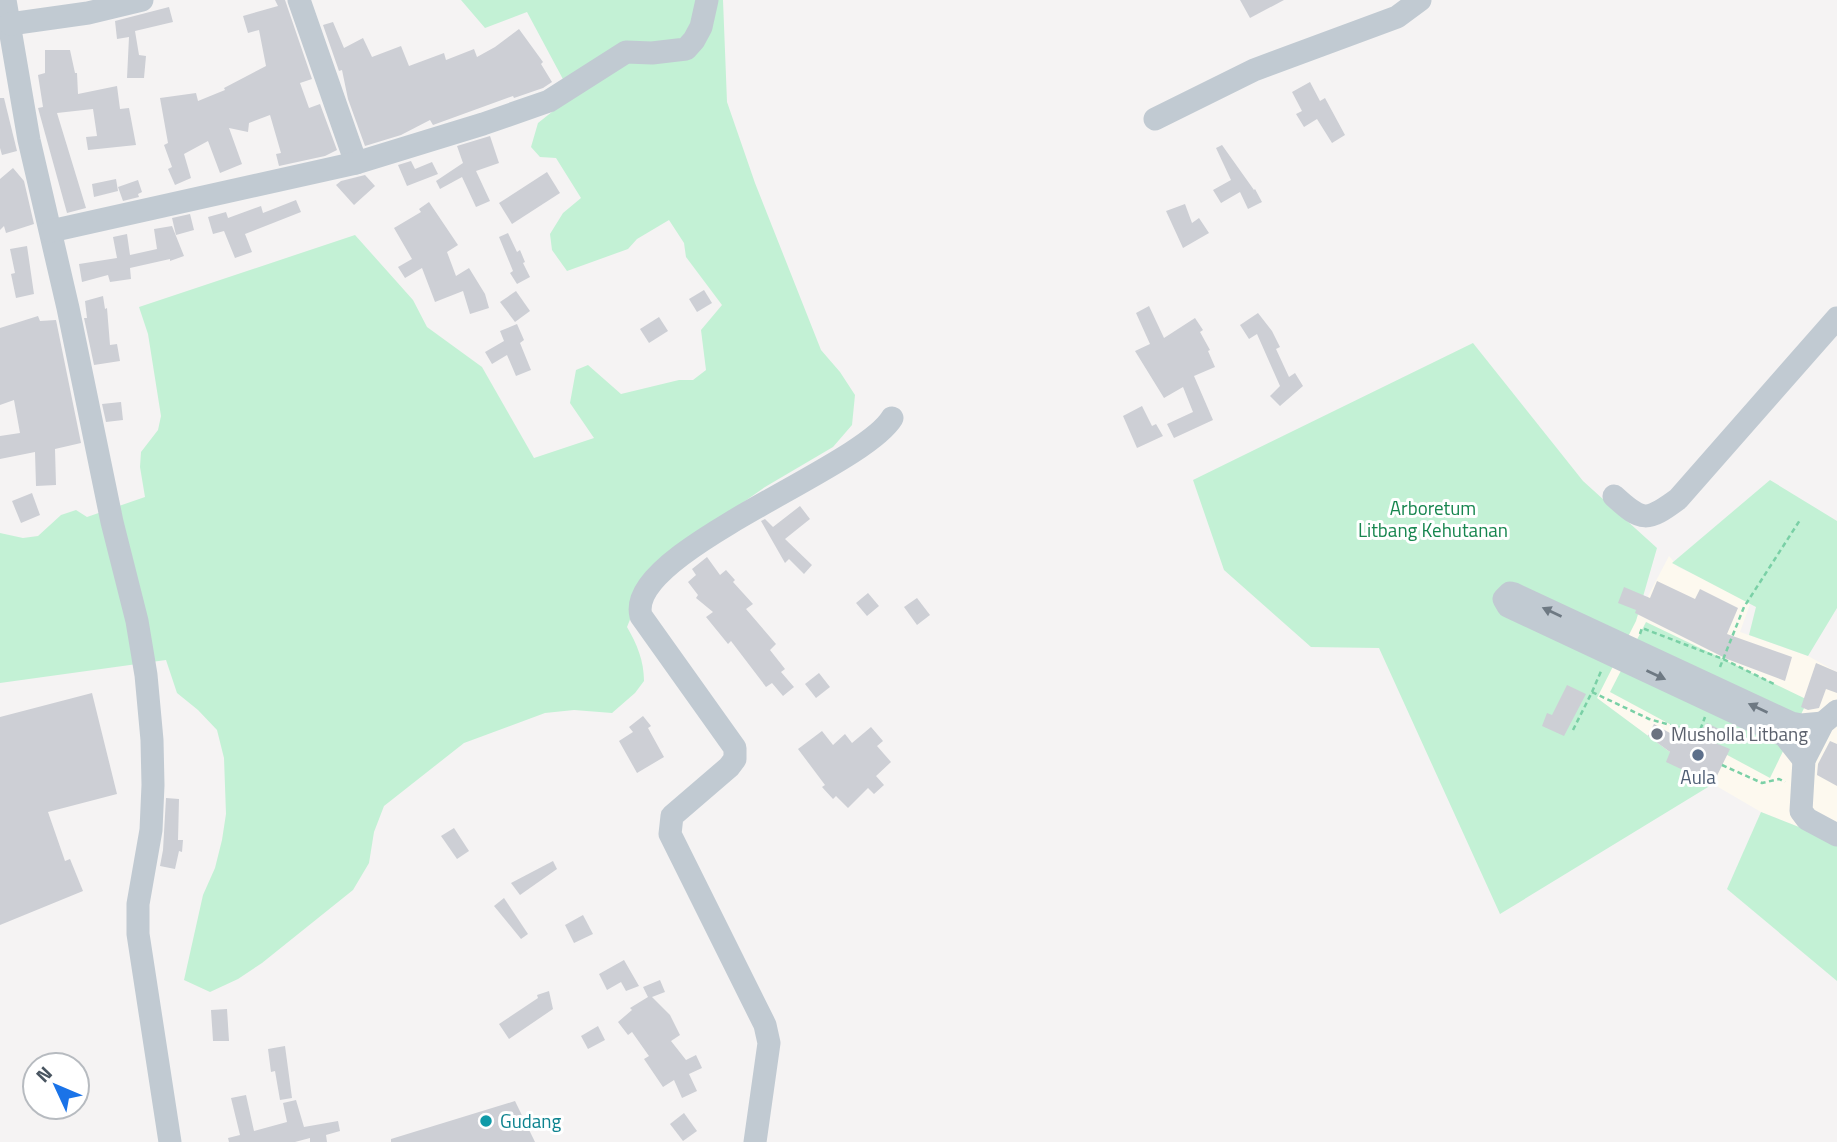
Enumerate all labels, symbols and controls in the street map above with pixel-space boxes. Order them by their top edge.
park label: Arboretum Litbang Kehutanan [1358,493,1508,544]
one-way arrow [1542,606,1562,618]
one-way arrow [1646,670,1666,681]
one-way arrow [1748,702,1768,714]
place label: Musholla Litbang [1671,719,1808,748]
marker: Musholla Litbang [1649,726,1665,742]
marker: Aula [1690,747,1706,763]
place label: Aula [1680,762,1716,791]
north arrow [21,1051,91,1121]
text: N [28,1059,58,1089]
place label: Gudang [500,1106,562,1135]
marker: Gudang [478,1113,494,1129]

